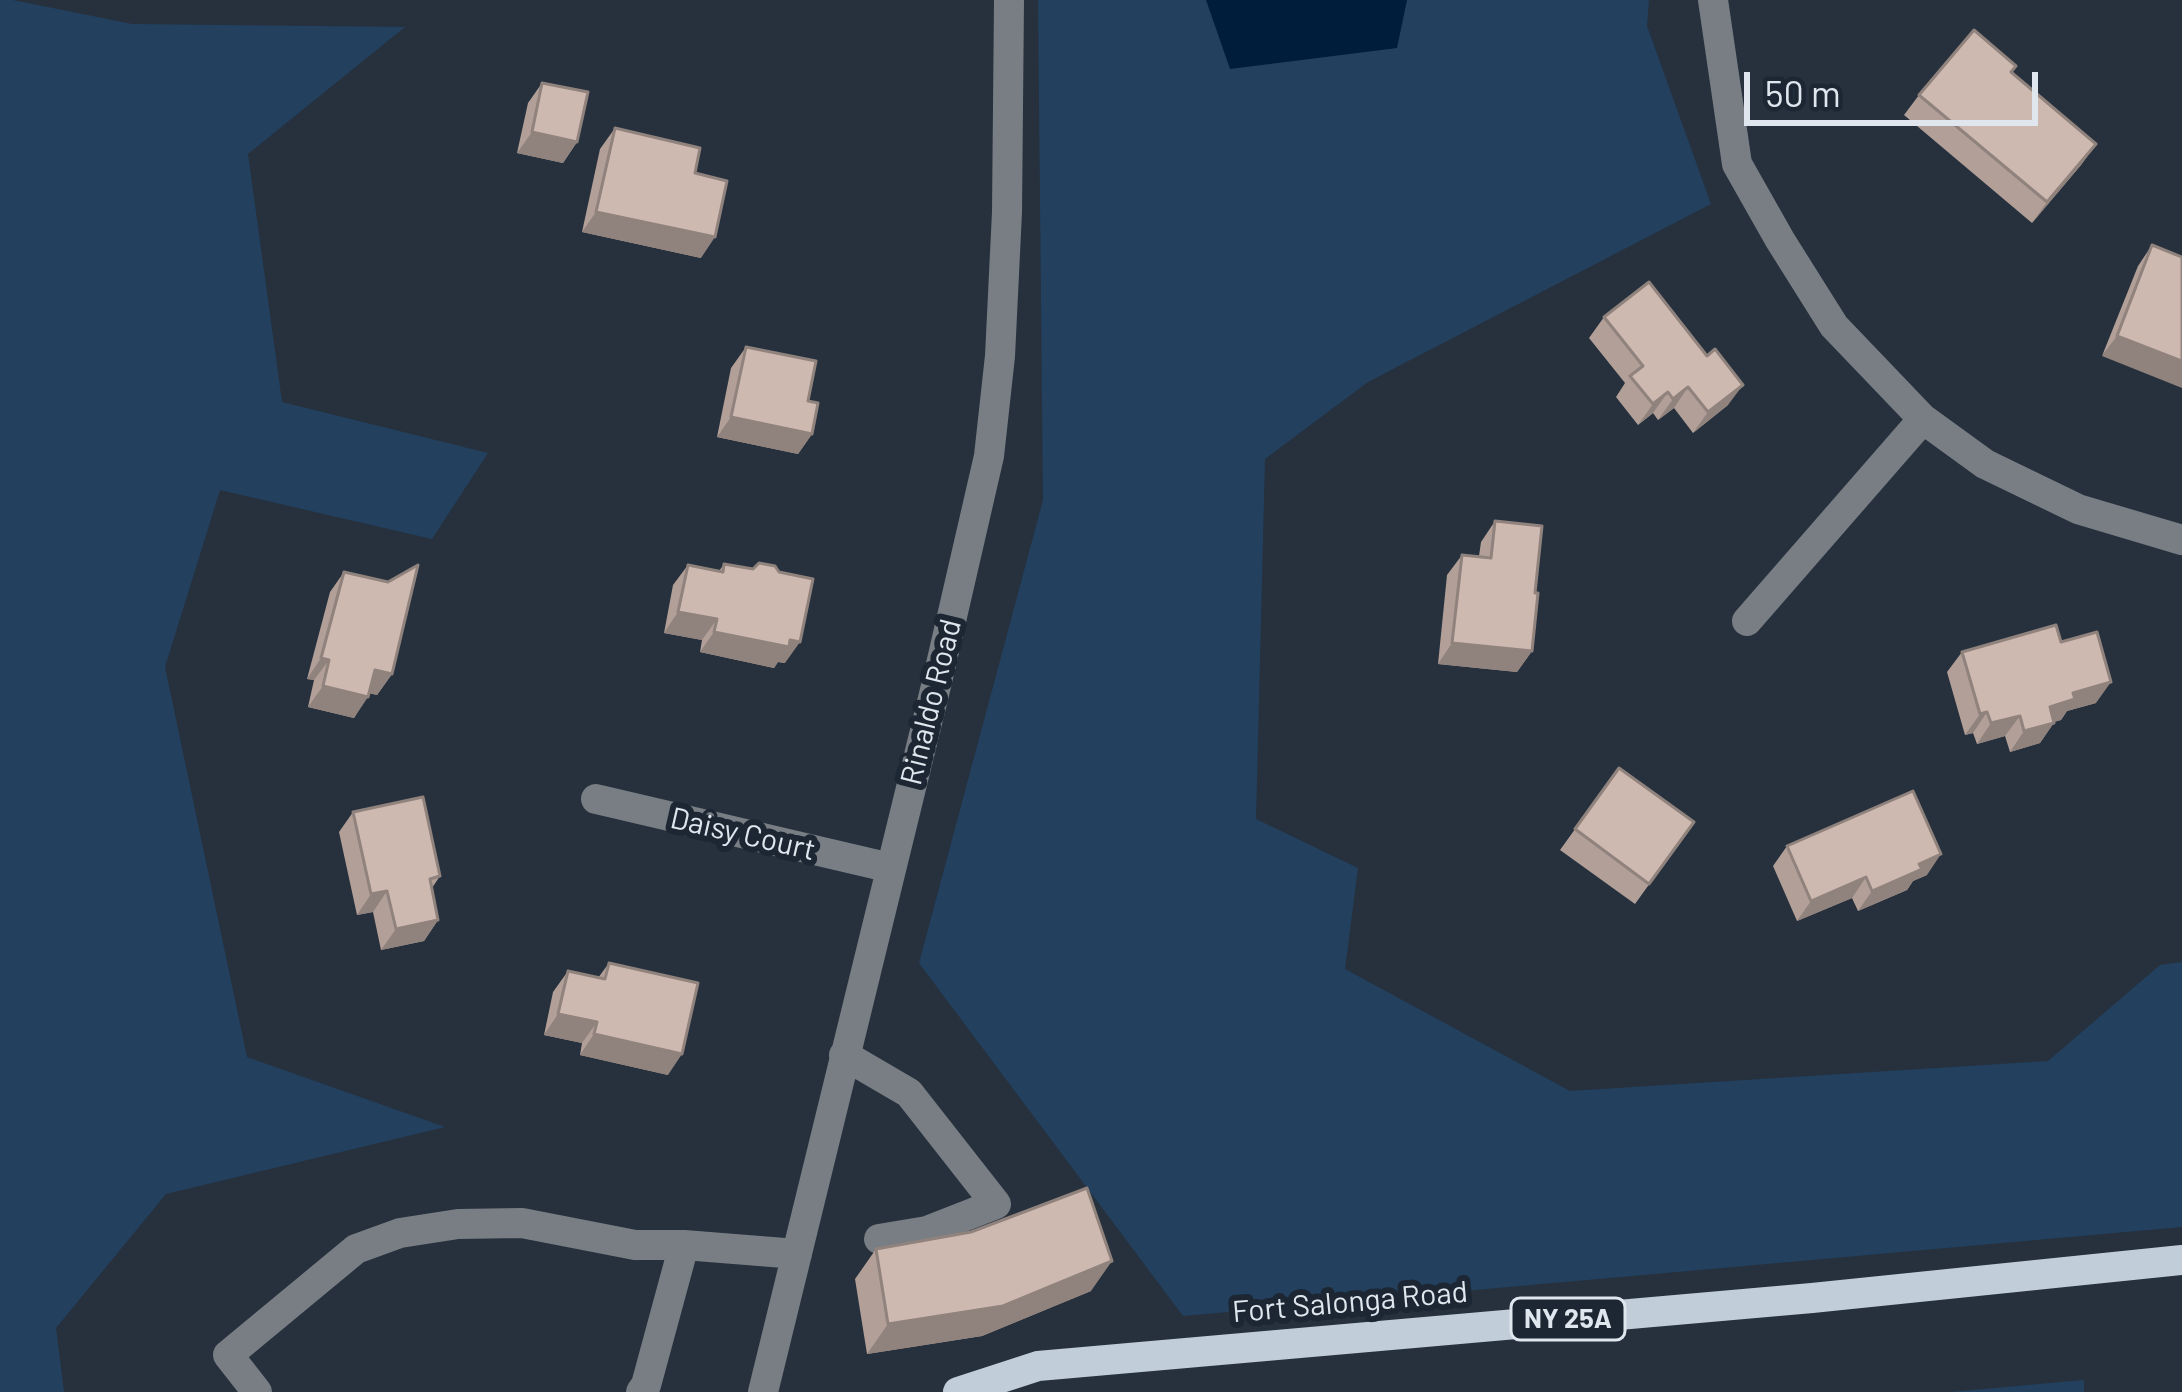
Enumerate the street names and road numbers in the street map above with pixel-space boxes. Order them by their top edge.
street label: Rinaldo Road [893,615,969,789]
street label: Daisy Court [667,800,819,868]
street label: Fort Salonga Road [1231,1274,1469,1330]
road number: NY 25A [1511,1298,1625,1340]

